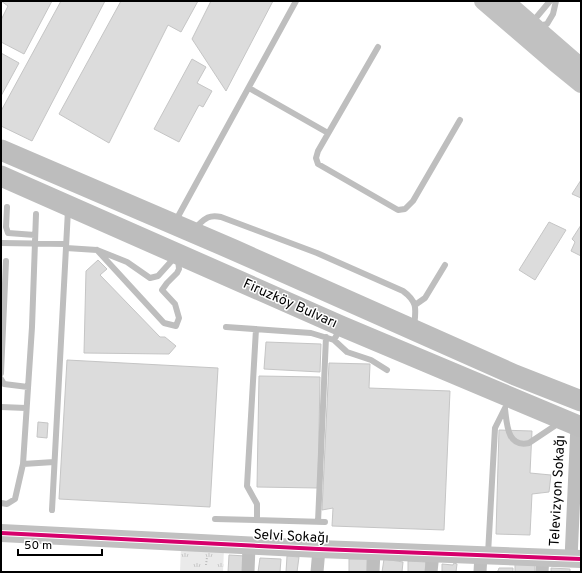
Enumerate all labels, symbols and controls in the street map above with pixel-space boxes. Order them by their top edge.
street label: Firuzköy Bulvarı [240,276,340,332]
street label: Televizyon Sokağı [547,435,569,547]
street label: Selvi Sokağı [253,527,329,547]
scale bar [18,531,102,557]
text: 50 m [24,538,52,554]

